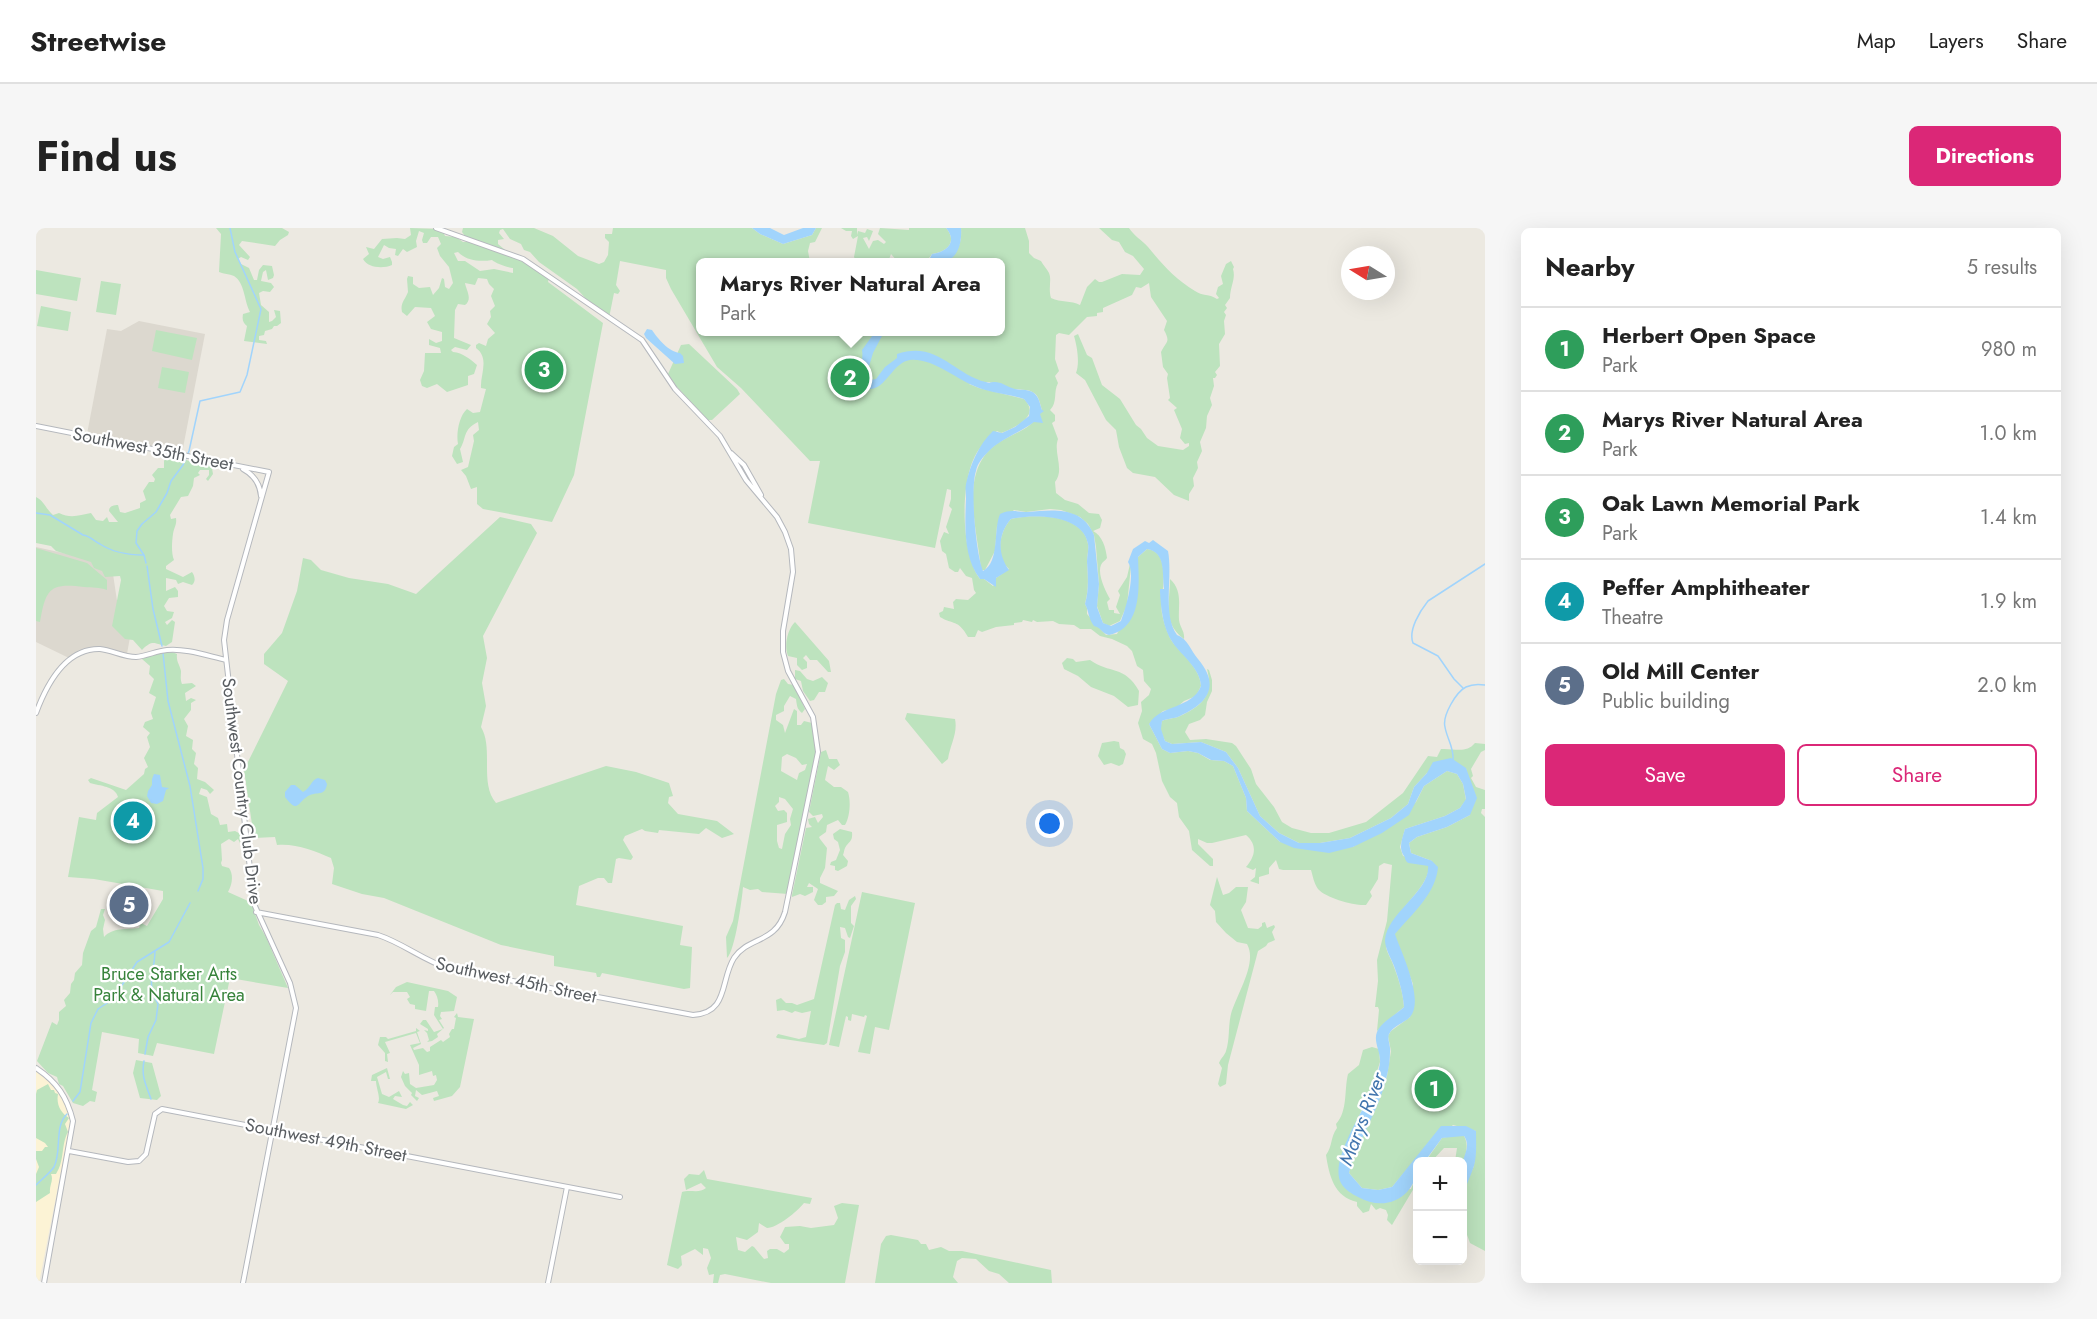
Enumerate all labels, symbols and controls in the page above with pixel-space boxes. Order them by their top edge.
text: Streetwise [30,21,166,62]
text: Map [1857,26,1896,56]
text: Layers [1929,26,1984,56]
text: Share [2017,26,2067,56]
text: Find us [36,126,177,187]
button: Directions [1909,126,2061,186]
north arrow [1341,246,1395,300]
text: Nearby [1545,248,1634,286]
text: 5 results [1967,253,2037,282]
popup [696,258,1005,336]
text: Marys River Natural Area [720,267,981,299]
text: Park [720,299,756,328]
text: Herbert Open Space [1602,319,1816,351]
text: 1 [1559,335,1570,364]
text: 980 m [1981,335,2037,364]
pin: 3 [524,348,564,392]
text: Park [1602,351,1638,380]
pin: 2 [830,356,870,400]
text: Marys River Natural Area [1602,403,1863,435]
text: 2 [1558,419,1571,448]
text: 1.0 km [1980,419,2037,448]
street label: Southwest 35th Street [70,421,236,477]
text: Park [1602,435,1638,464]
text: Oak Lawn Memorial Park [1602,487,1860,519]
text: 3 [1558,503,1571,532]
text: 1.4 km [1980,503,2037,532]
text: Park [1602,519,1638,548]
text: Peffer Amphitheater [1602,571,1810,603]
text: 4 [1558,587,1571,616]
text: 1.9 km [1980,587,2037,616]
text: Theatre [1602,603,1663,632]
text: Old Mill Center [1602,655,1760,687]
text: 5 [1558,671,1571,700]
text: 2.0 km [1977,671,2037,700]
street label: Southwest Country Club Drive [215,676,269,906]
text: Public building [1602,687,1730,716]
button: Save [1545,744,1785,806]
button: Share [1797,744,2037,806]
pin: 4 [114,798,152,844]
your location [1035,809,1064,838]
pin: 5 [110,882,148,928]
street label: Southwest 45th Street [433,950,599,1010]
park label: Bruce Starker Arts Park & Natural Area [93,961,245,1008]
pin: 1 [1414,1066,1454,1112]
water label: Marys River [1332,1067,1394,1170]
street label: Southwest 49th Street [243,1112,410,1169]
map controls [1413,1157,1467,1265]
button: + [1413,1157,1467,1211]
button: − [1413,1211,1467,1265]

